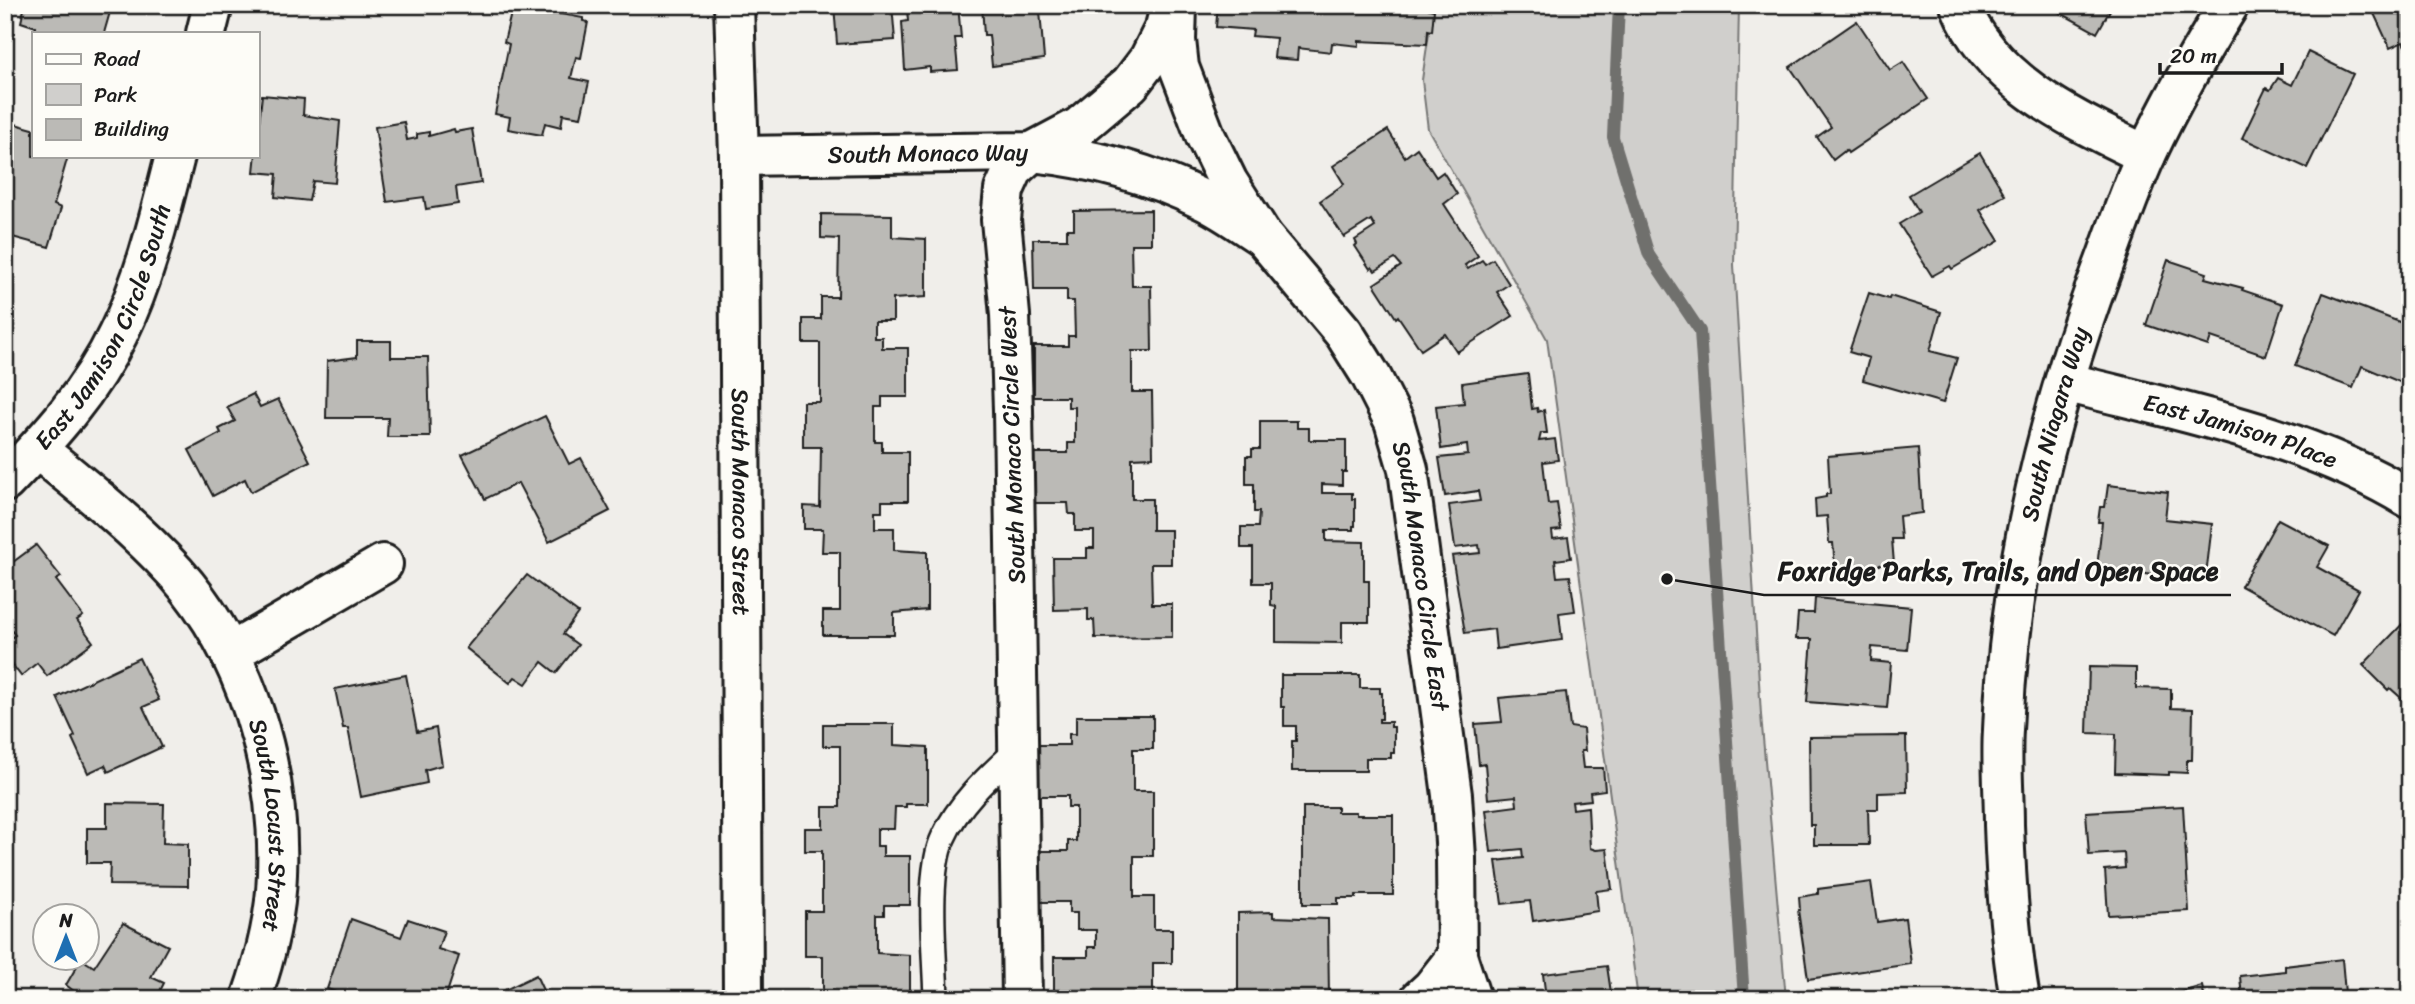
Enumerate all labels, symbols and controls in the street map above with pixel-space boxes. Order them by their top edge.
legend [32,32,259,158]
scale bar [2160,32,2282,76]
text: 20 m [2170,37,2217,75]
text: Road [94,40,141,78]
text: Park [94,76,137,114]
text: Building [94,110,170,148]
street label: South Monaco Way [827,131,1029,176]
street label: East Jamison Circle South [24,199,183,460]
street label: South Monaco Circle West [986,304,1038,585]
street label: South Niagara Way [2008,320,2102,525]
street label: East Jamison Place [2139,381,2344,481]
street label: South Monaco Street [719,388,762,616]
street label: South Monaco Circle East [1380,436,1462,715]
callout: Foxridge Parks, Trails, and Open Space [1764,548,2231,595]
text: Foxridge Parks, Trails, and Open Space [1777,548,2219,594]
street label: South Locust Street [236,713,298,936]
north arrow [32,902,102,972]
text: N [58,904,73,937]

